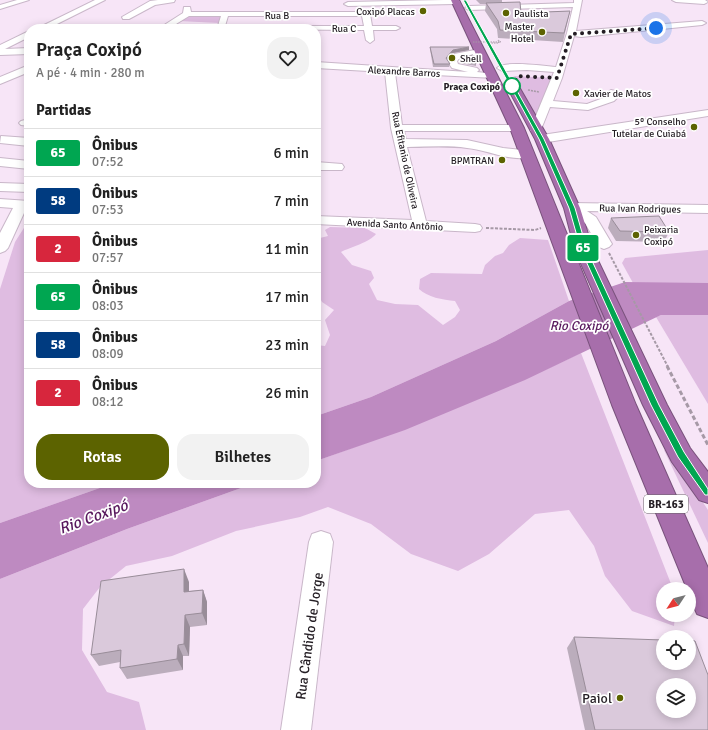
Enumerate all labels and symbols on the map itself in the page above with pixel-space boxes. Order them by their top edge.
place label: Coxipó Placas [356,6,416,18]
marker: Coxipó Placas [418,6,428,16]
marker: Paulista [501,8,511,18]
place label: Paulista [514,8,549,20]
street label: Rua B [265,10,289,22]
your location [646,18,666,38]
place label: Master Hotel [504,21,534,45]
street label: Rua C [332,23,356,35]
marker: Master Hotel [537,27,547,37]
marker: Shell [447,53,457,63]
place label: Shell [460,53,482,65]
street label: Alexandre Barros [367,64,441,80]
marker: Praça Coxipó [503,77,521,95]
place label: Praça Coxipó [444,81,500,93]
marker: Xavier de Matos [571,88,581,98]
place label: Xavier de Matos [584,88,652,100]
street label: Rua Efitanio de Oliveira [389,110,421,210]
place label: 5⁰ Conselho Tutelar de Cuiabá [612,116,686,140]
marker: 5⁰ Conselho Tutelar de Cuiabá [689,122,699,132]
place label: BPMTRAN [451,155,494,167]
marker: BPMTRAN [497,155,507,165]
street label: Rua Ivan Rodrigues [599,202,682,216]
street label: Avenida Santo Antônio [346,216,443,234]
place label: Peixaria Coxipó [644,224,678,248]
marker: Peixaria Coxipó [631,230,641,240]
line badge: 65 [565,235,601,261]
water label: Rio Coxipó [550,318,609,334]
water label: Rio Coxipó [56,495,132,539]
road number: BR-163 [644,495,688,513]
street label: Rua Cândido de Jorge [292,571,327,701]
north arrow [656,582,696,622]
place label: Paiol [582,690,612,707]
marker: Paiol [615,693,625,703]

